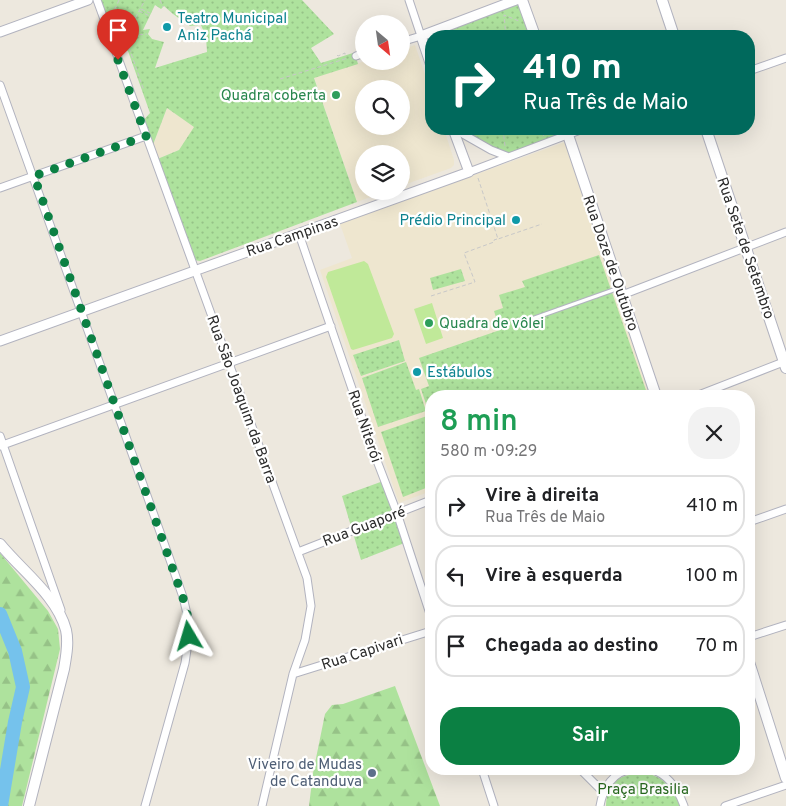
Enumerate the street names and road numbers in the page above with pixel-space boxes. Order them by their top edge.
street label: Rua Sete de Setembro [711,175,778,322]
street label: Rua Doze de Outubro [577,193,642,334]
street label: Rua Campinas [244,213,341,262]
street label: Rua São Joaquim da Barra [201,313,280,486]
street label: Rua Niterói [342,388,385,465]
street label: Rua Guaporé [320,503,409,552]
street label: Rua Capivari [319,631,406,676]

